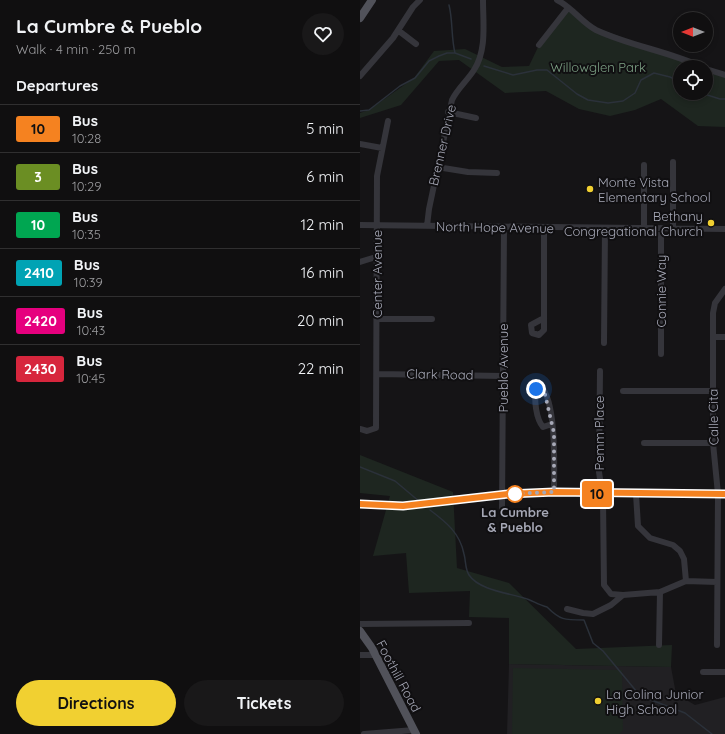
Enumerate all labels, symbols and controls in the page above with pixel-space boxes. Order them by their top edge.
north arrow [673,12,713,52]
map controls [673,12,713,100]
button: heart [302,13,344,55]
text: La Cumbre & Pueblo [16,14,202,38]
text: Walk · 4 min · 250 m [16,41,136,57]
park label: Willowglen Park [550,59,646,75]
button: locate [673,60,713,100]
text: Departures [16,76,98,95]
street label: Brenner Drive [425,103,459,187]
text: Bus [72,111,98,130]
text: 5 min [306,119,344,138]
text: 10 [31,120,45,138]
text: 10:28 [72,130,101,146]
text: Bus [72,159,98,178]
text: 6 min [306,167,344,186]
text: 3 [34,168,42,186]
place label: Monte Vista Elementary School [598,174,711,205]
text: 10:29 [72,178,101,194]
marker: Monte Vista Elementary School [585,184,595,194]
text: Bus [72,207,98,226]
place label: Bethany Congregational Church [564,208,703,239]
text: 12 min [300,215,344,234]
text: 10 [31,216,45,234]
street label: North Hope Avenue [436,218,554,236]
marker: Bethany Congregational Church [706,218,716,228]
text: 10:35 [72,226,101,242]
street label: Center Avenue [369,230,385,318]
text: Bus [74,255,100,274]
street label: Connie Way [653,255,669,327]
text: 16 min [301,263,344,282]
text: 2410 [24,264,54,282]
text: 10:39 [74,274,103,290]
text: Bus [77,303,103,322]
text: 20 min [297,311,344,330]
text: 2420 [24,312,57,330]
text: 10:43 [77,322,105,338]
street label: Pueblo Avenue [495,323,511,413]
text: Bus [76,351,102,370]
text: 22 min [298,359,344,378]
text: 2430 [24,360,56,378]
street label: Clark Road [406,365,474,383]
text: 10:45 [76,370,105,386]
your location [526,379,546,399]
street label: Calle Cita [705,389,721,445]
street label: Pemm Place [591,396,607,470]
line badge: 10 [579,481,615,507]
marker: La Cumbre & Pueblo [506,485,524,503]
text: 10 [590,485,604,503]
place label: La Cumbre & Pueblo [481,504,549,535]
street label: Foothill Road [373,637,425,715]
button: Directions [16,680,176,726]
button: Tickets [184,680,344,726]
place label: La Colina Junior High School [606,686,703,717]
marker: La Colina Junior High School [593,696,603,706]

